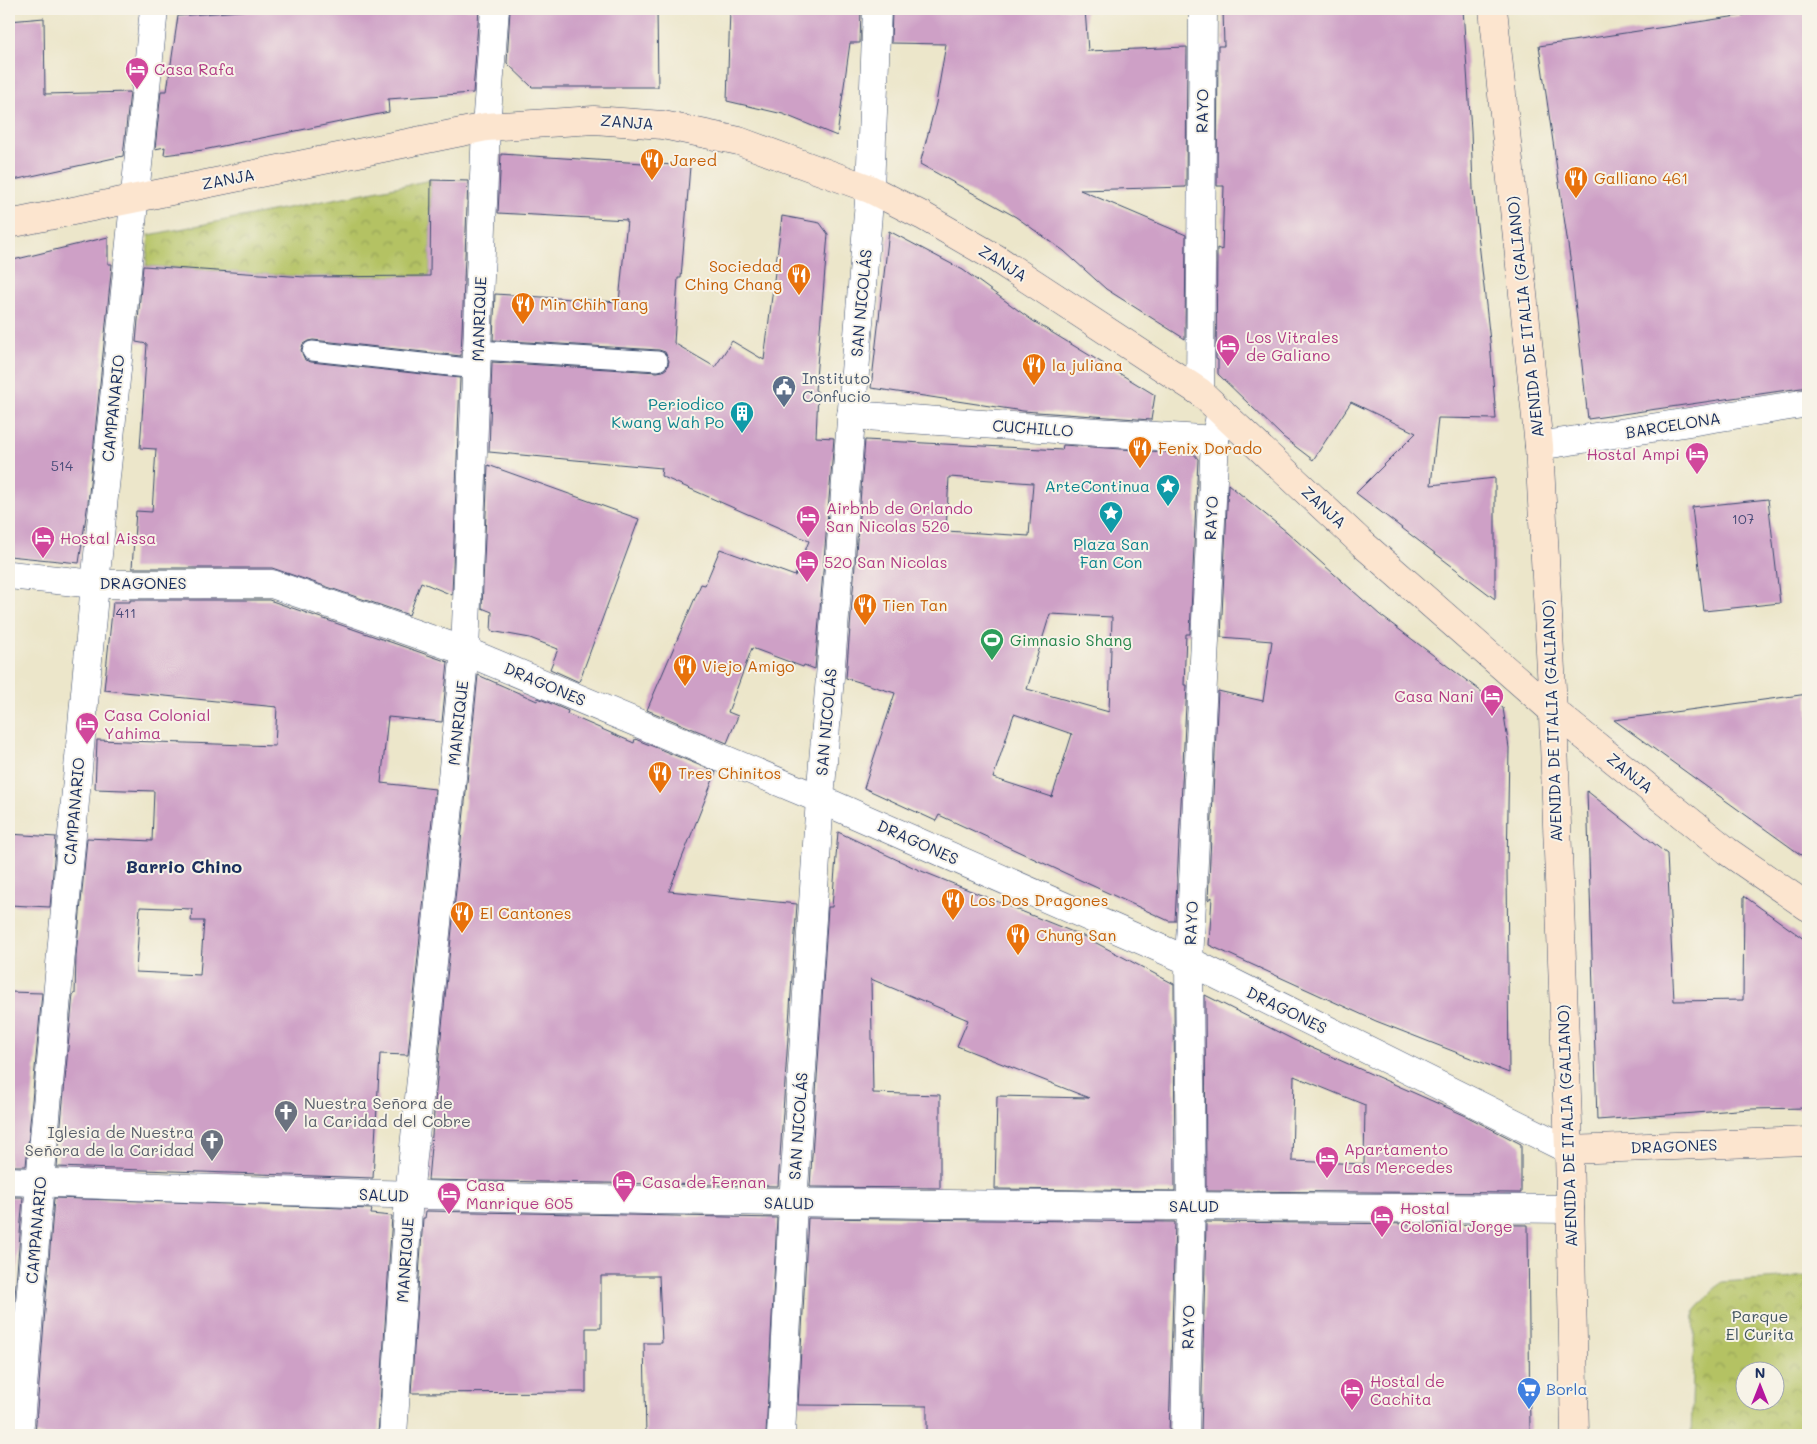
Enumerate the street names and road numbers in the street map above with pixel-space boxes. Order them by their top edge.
street label: RAYO [1191,89,1212,133]
street label: ZANJA [600,109,654,134]
street label: ZANJA [200,163,256,194]
street label: AVENIDA DE ITALIA (GALIANO) [1501,195,1548,439]
street label: ZANJA [975,239,1032,286]
street label: SAN NICOLÁS [845,248,876,358]
street label: MANRIQUE [467,276,490,362]
street label: CAMPANARIO [96,353,129,463]
street label: BARCELONA [1624,407,1722,442]
street label: CUCHILLO [992,414,1074,441]
street label: ZANJA [1298,481,1351,533]
street label: RAYO [1199,495,1222,541]
street label: DRAGONES [100,572,186,593]
street label: AVENIDA DE ITALIA (GALIANO) [1537,599,1566,843]
street label: DRAGONES [501,657,589,710]
street label: SAN NICOLÁS [810,667,841,777]
street label: MANRIQUE [443,679,472,766]
street label: ZANJA [1603,748,1658,798]
street label: CAMPANARIO [58,756,89,865]
street label: DRAGONES [874,814,962,869]
street label: RAYO [1179,900,1202,946]
street label: DRAGONES [1244,981,1331,1038]
street label: AVENIDA DE ITALIA (GALIANO) [1552,1004,1581,1248]
street label: SAN NICOLÁS [783,1071,812,1180]
street label: DRAGONES [1630,1133,1718,1158]
street label: CAMPANARIO [20,1175,51,1284]
street label: SALUD [359,1183,409,1206]
street label: SALUD [764,1192,814,1213]
street label: SALUD [1169,1195,1219,1216]
street label: MANRIQUE [391,1217,418,1303]
street label: RAYO [1176,1304,1199,1350]

